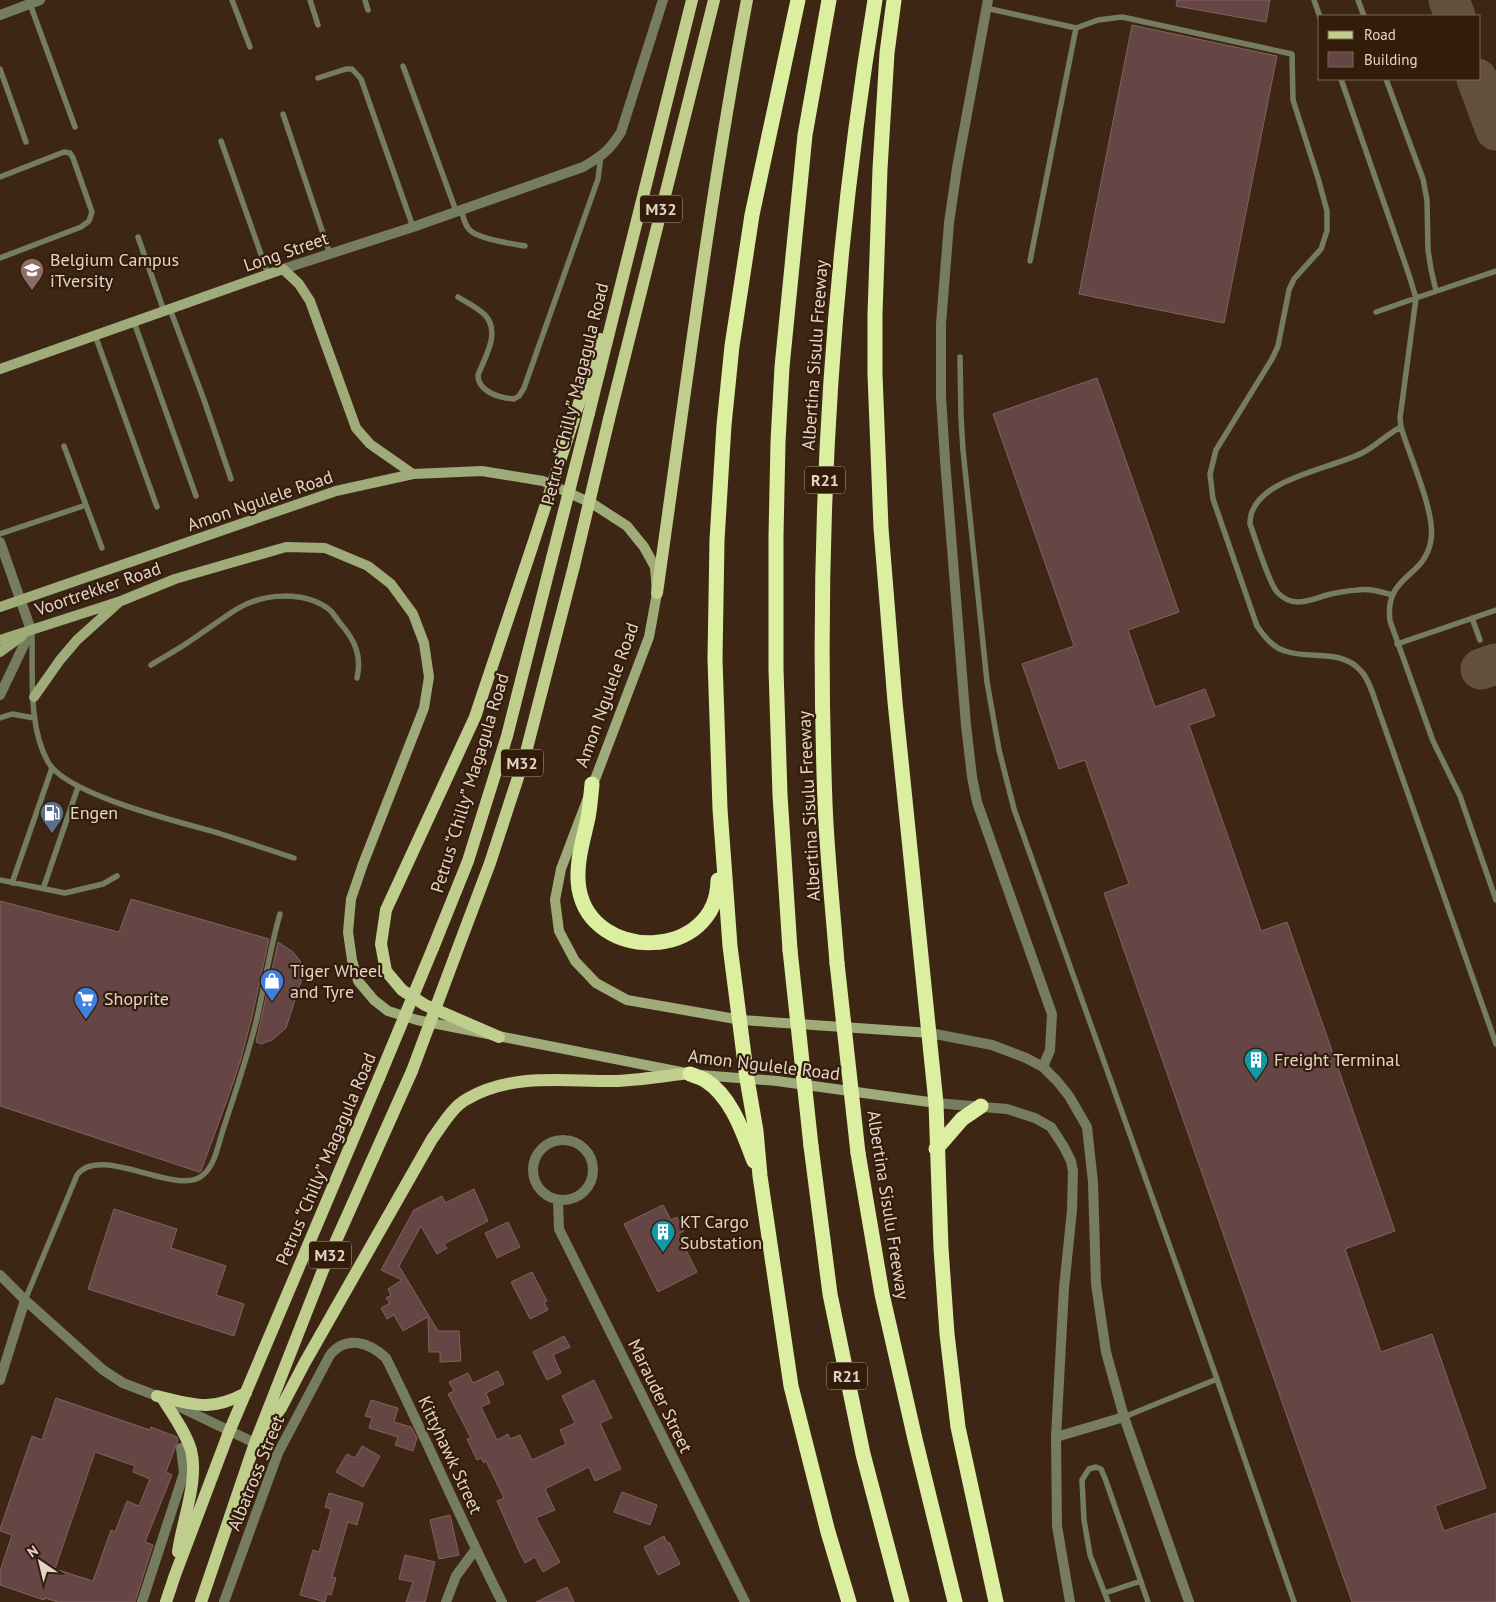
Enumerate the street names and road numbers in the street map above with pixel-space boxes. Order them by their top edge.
road number: M32 [640,195,682,222]
street label: Long Street [240,226,331,277]
street label: Albertina Sisulu Freeway [796,258,833,451]
street label: Petrus “Chilly” Magagula Road [536,280,613,508]
street label: Amon Ngulele Road [184,465,336,536]
road number: R21 [805,466,845,494]
street label: Voortrekker Road [31,556,164,621]
street label: Amon Ngulele Road [570,619,643,770]
street label: Petrus “Chilly” Magagula Road [425,670,514,896]
street label: Albertina Sisulu Freeway [792,709,825,902]
road number: M32 [501,750,543,776]
street label: Amon Ngulele Road [687,1044,841,1085]
street label: Petrus “Chilly” Magagula Road [270,1049,381,1269]
street label: Albertina Sisulu Freeway [862,1109,915,1302]
road number: M32 [309,1242,351,1268]
street label: Marauder Street [623,1335,698,1456]
road number: R21 [827,1362,867,1390]
street label: Kittyhawk Street [413,1392,488,1517]
street label: Albatross Street [222,1412,289,1534]

